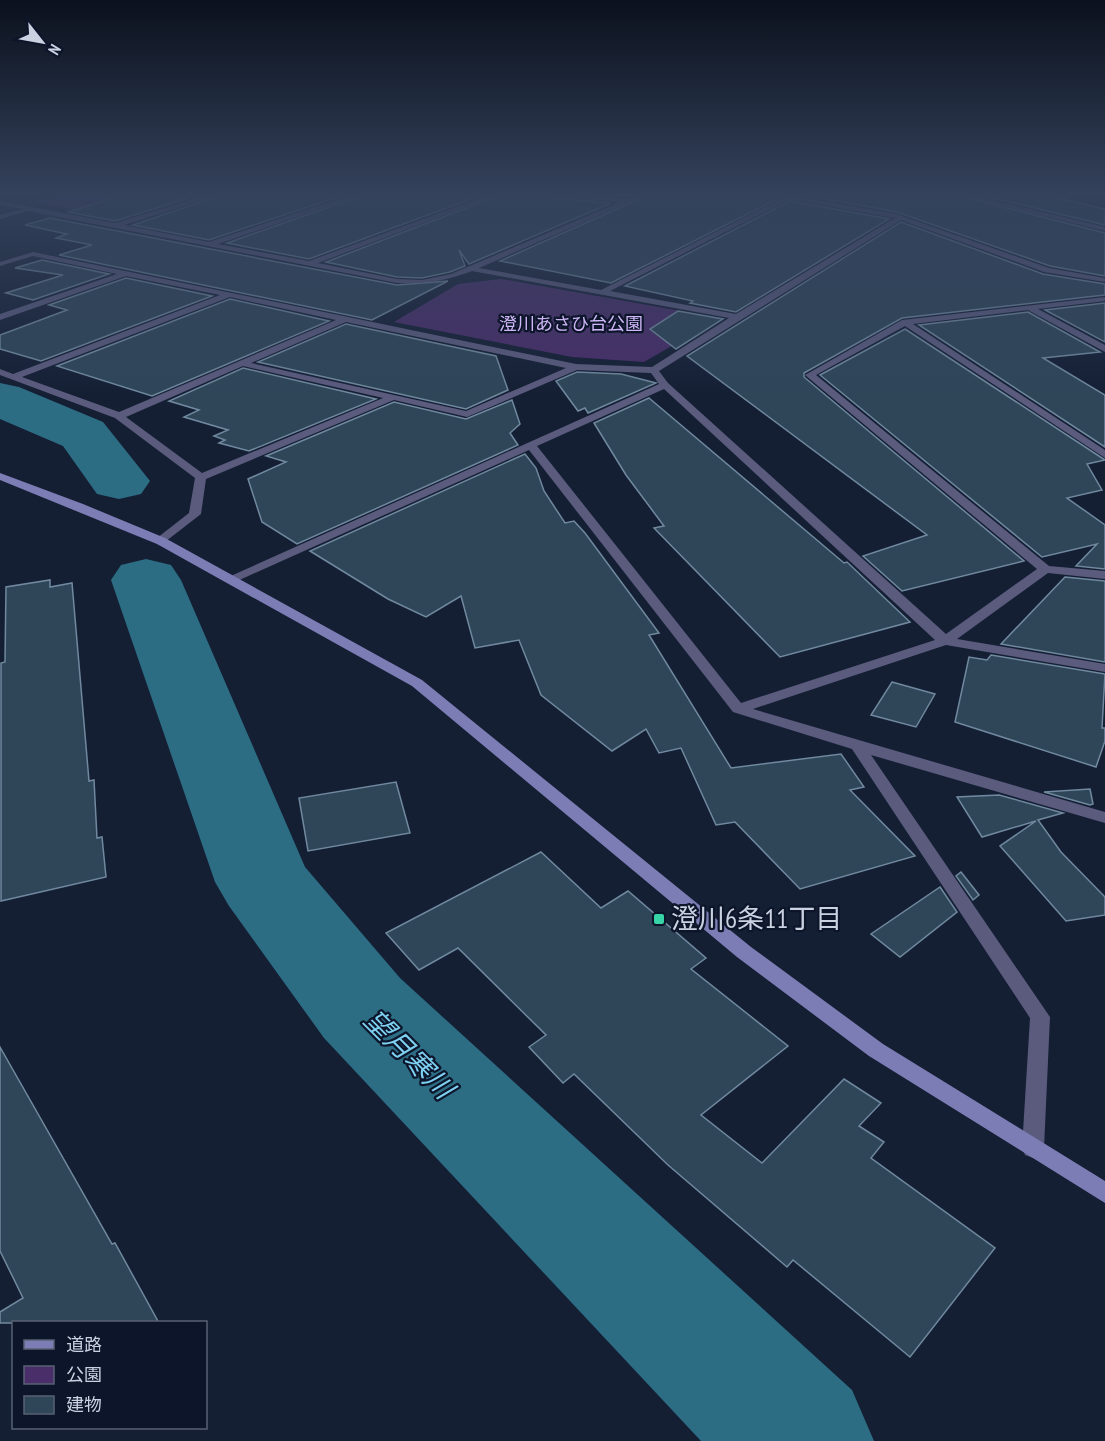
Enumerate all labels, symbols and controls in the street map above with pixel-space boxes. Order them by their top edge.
north arrow [12,12,72,72]
text: N [44,41,66,59]
park label: 澄川あさひ台公園 [499,312,643,335]
place label: 澄川6条11丁目 [671,901,842,935]
marker: 澄川6条11丁目 [652,912,666,926]
water label: 望月寒川 [357,1001,464,1108]
legend [12,1321,207,1429]
text: 道路 [66,1333,102,1356]
text: 公園 [66,1363,102,1386]
text: 建物 [66,1393,102,1416]

